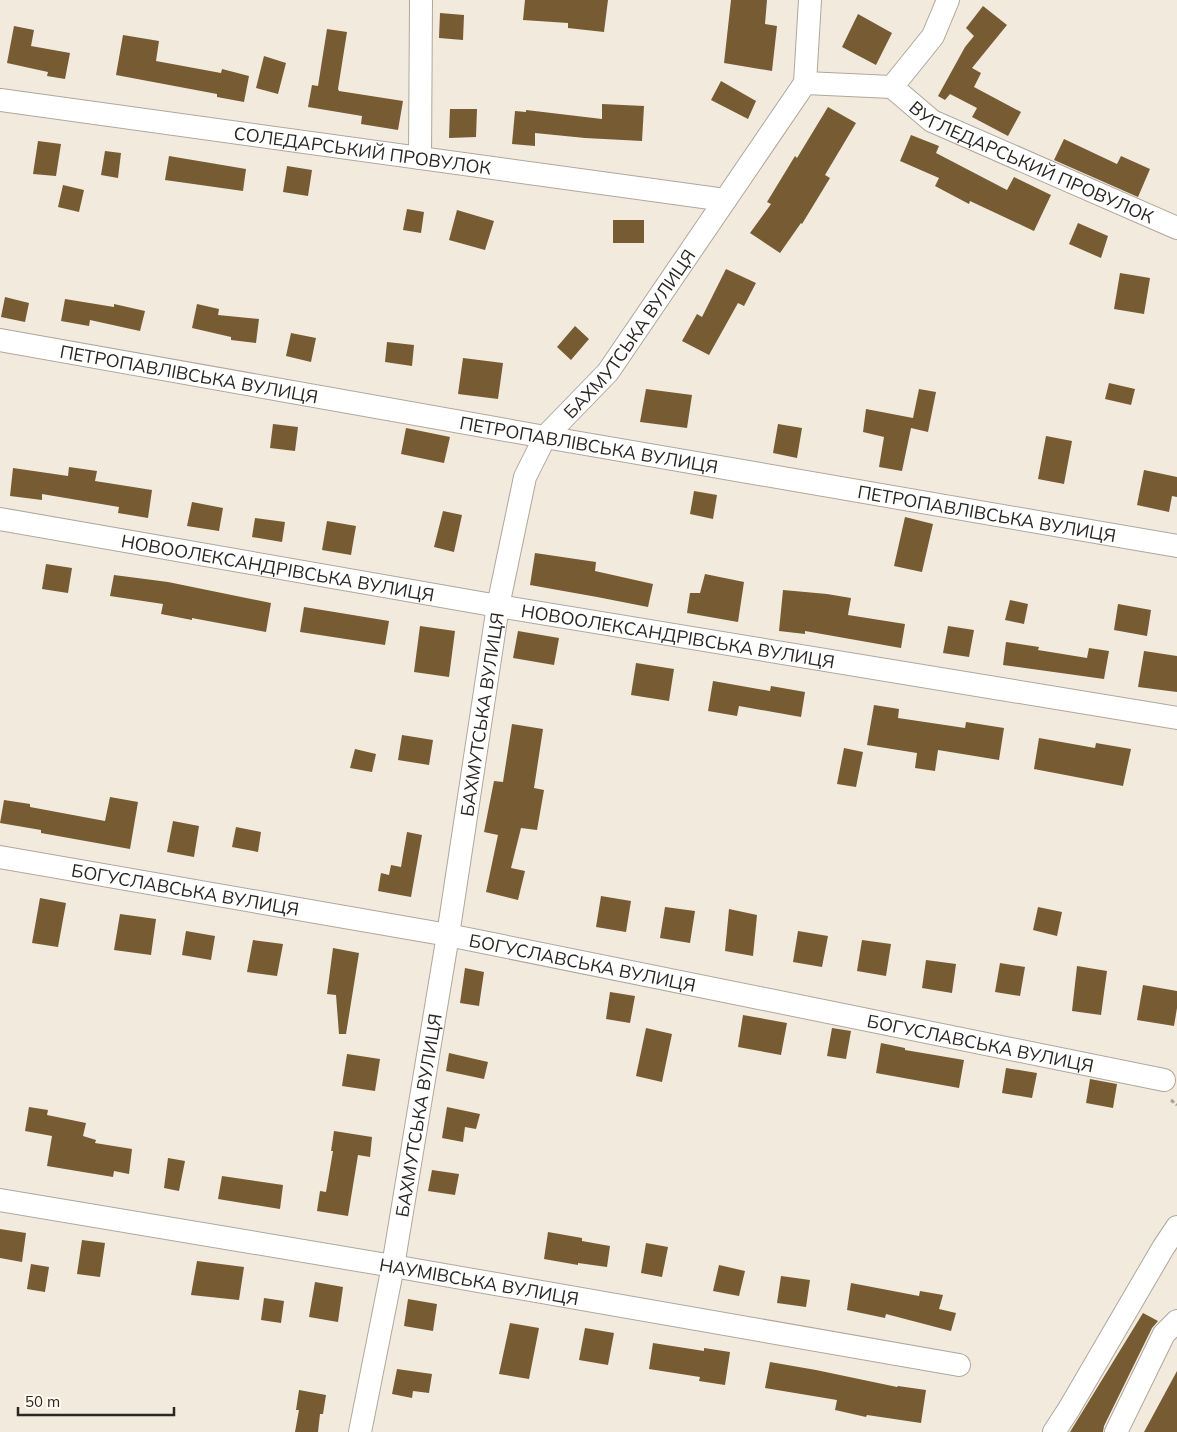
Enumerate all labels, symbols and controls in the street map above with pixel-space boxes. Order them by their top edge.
street label: ВУГЛЕДАРСЬКИЙ ПРОВУЛОК [905,95,1158,228]
street label: СОЛЕДАРСЬКИЙ ПРОВУЛОК [232,121,493,179]
street label: БАХМУТСЬКА ВУЛИЦЯ [558,245,700,423]
street label: ПЕТРОПАВЛІВСЬКА ВУЛИЦЯ [58,339,320,408]
street label: ПЕТРОПАВЛІВСЬКА ВУЛИЦЯ [458,411,720,478]
street label: ПЕТРОПАВЛІВСЬКА ВУЛИЦЯ [856,480,1118,547]
street label: НОВООЛЕКСАНДРІВСЬКА ВУЛИЦЯ [119,529,436,606]
street label: НОВООЛЕКСАНДРІВСЬКА ВУЛИЦЯ [520,599,837,673]
street label: БАХМУТСЬКА ВУЛИЦЯ [455,611,508,818]
street label: БОГУСЛАВСЬКА ВУЛИЦЯ [70,858,301,920]
street label: БОГУСЛАВСЬКА ВУЛИЦЯ [467,928,698,996]
street label: БОГУСЛАВСЬКА ВУЛИЦЯ [865,1009,1096,1077]
street label: БАХМУТСЬКА ВУЛИЦЯ [390,1012,446,1219]
street label: НАУМІВСЬКА ВУЛИЦЯ [378,1252,581,1310]
scale bar [18,1384,174,1416]
text: 50 m [25,1392,60,1411]

